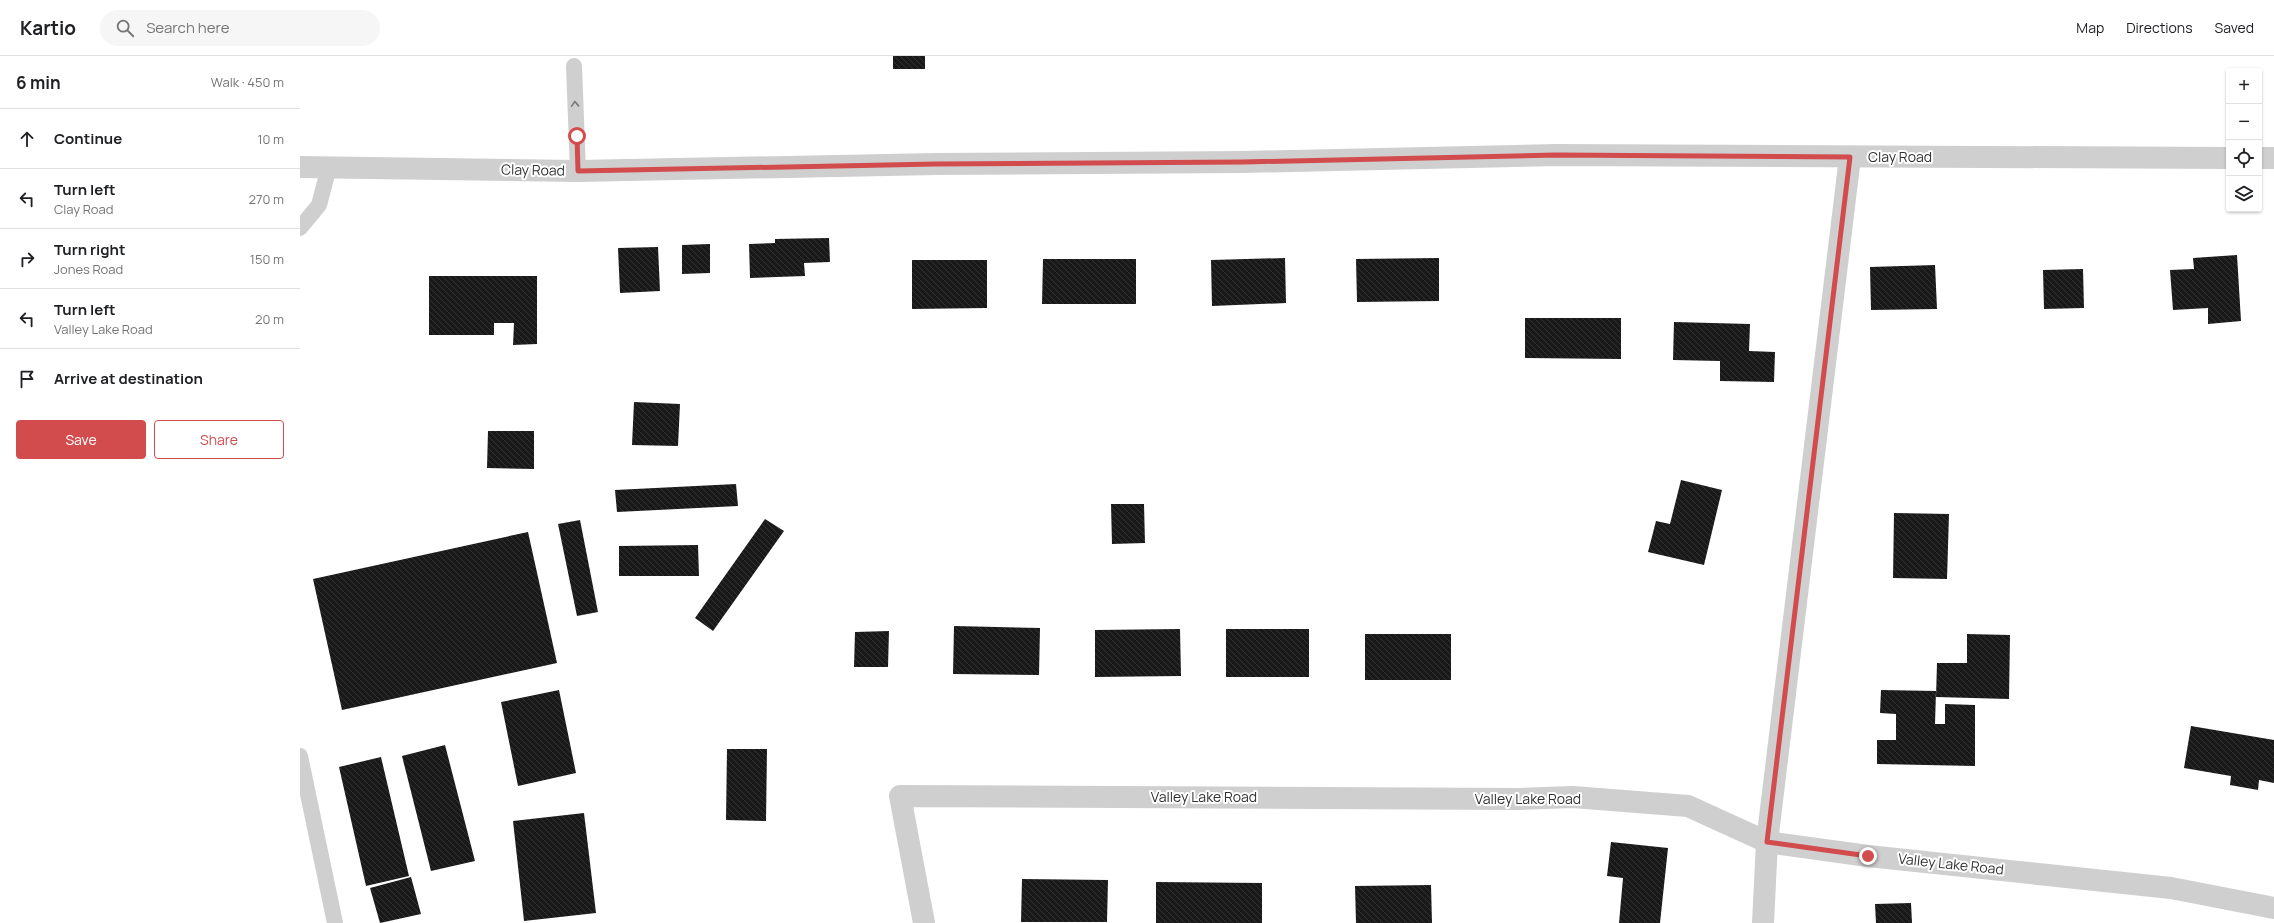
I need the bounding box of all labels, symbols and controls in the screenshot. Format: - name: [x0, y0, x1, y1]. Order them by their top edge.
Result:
- search box: [100, 10, 380, 46]
- text: Kartio: [20, 15, 76, 41]
- icon: search: [114, 17, 136, 39]
- text: Search here: [146, 17, 230, 38]
- text: Map: [2076, 18, 2104, 37]
- text: Directions: [2126, 18, 2193, 37]
- text: Saved: [2215, 18, 2254, 37]
- map controls: [2226, 68, 2262, 212]
- button: +: [2226, 68, 2262, 104]
- text: 6 min: [16, 71, 61, 94]
- text: Walk · 450 m: [211, 73, 284, 91]
- one-way arrow: [571, 101, 580, 107]
- button: −: [2226, 104, 2262, 140]
- route start: [568, 127, 586, 145]
- icon: ahead: [16, 128, 38, 150]
- text: Continue: [54, 128, 122, 149]
- text: 10 m: [257, 130, 284, 148]
- button: locate: [2226, 140, 2262, 176]
- street label: Clay Road: [1868, 147, 1932, 166]
- street label: Clay Road: [501, 159, 565, 180]
- button: layers: [2226, 176, 2262, 212]
- text: Turn left: [54, 179, 116, 200]
- icon: left: [16, 188, 38, 210]
- text: 270 m: [249, 190, 284, 208]
- text: Clay Road: [54, 200, 113, 218]
- text: Turn right: [54, 239, 125, 260]
- icon: right: [16, 248, 38, 270]
- text: 150 m: [250, 250, 284, 268]
- text: Jones Road: [54, 260, 123, 278]
- text: Turn left: [54, 299, 116, 320]
- icon: left: [16, 308, 38, 330]
- text: 20 m: [255, 310, 284, 328]
- text: Valley Lake Road: [54, 320, 153, 338]
- icon: arrive: [16, 368, 38, 390]
- text: Arrive at destination: [54, 368, 203, 389]
- button: Save: [16, 420, 146, 459]
- button: Share: [154, 420, 284, 459]
- street label: Valley Lake Road: [1151, 787, 1257, 806]
- street label: Valley Lake Road: [1475, 789, 1581, 808]
- route end: [1859, 847, 1877, 865]
- street label: Valley Lake Road: [1897, 849, 2005, 879]

